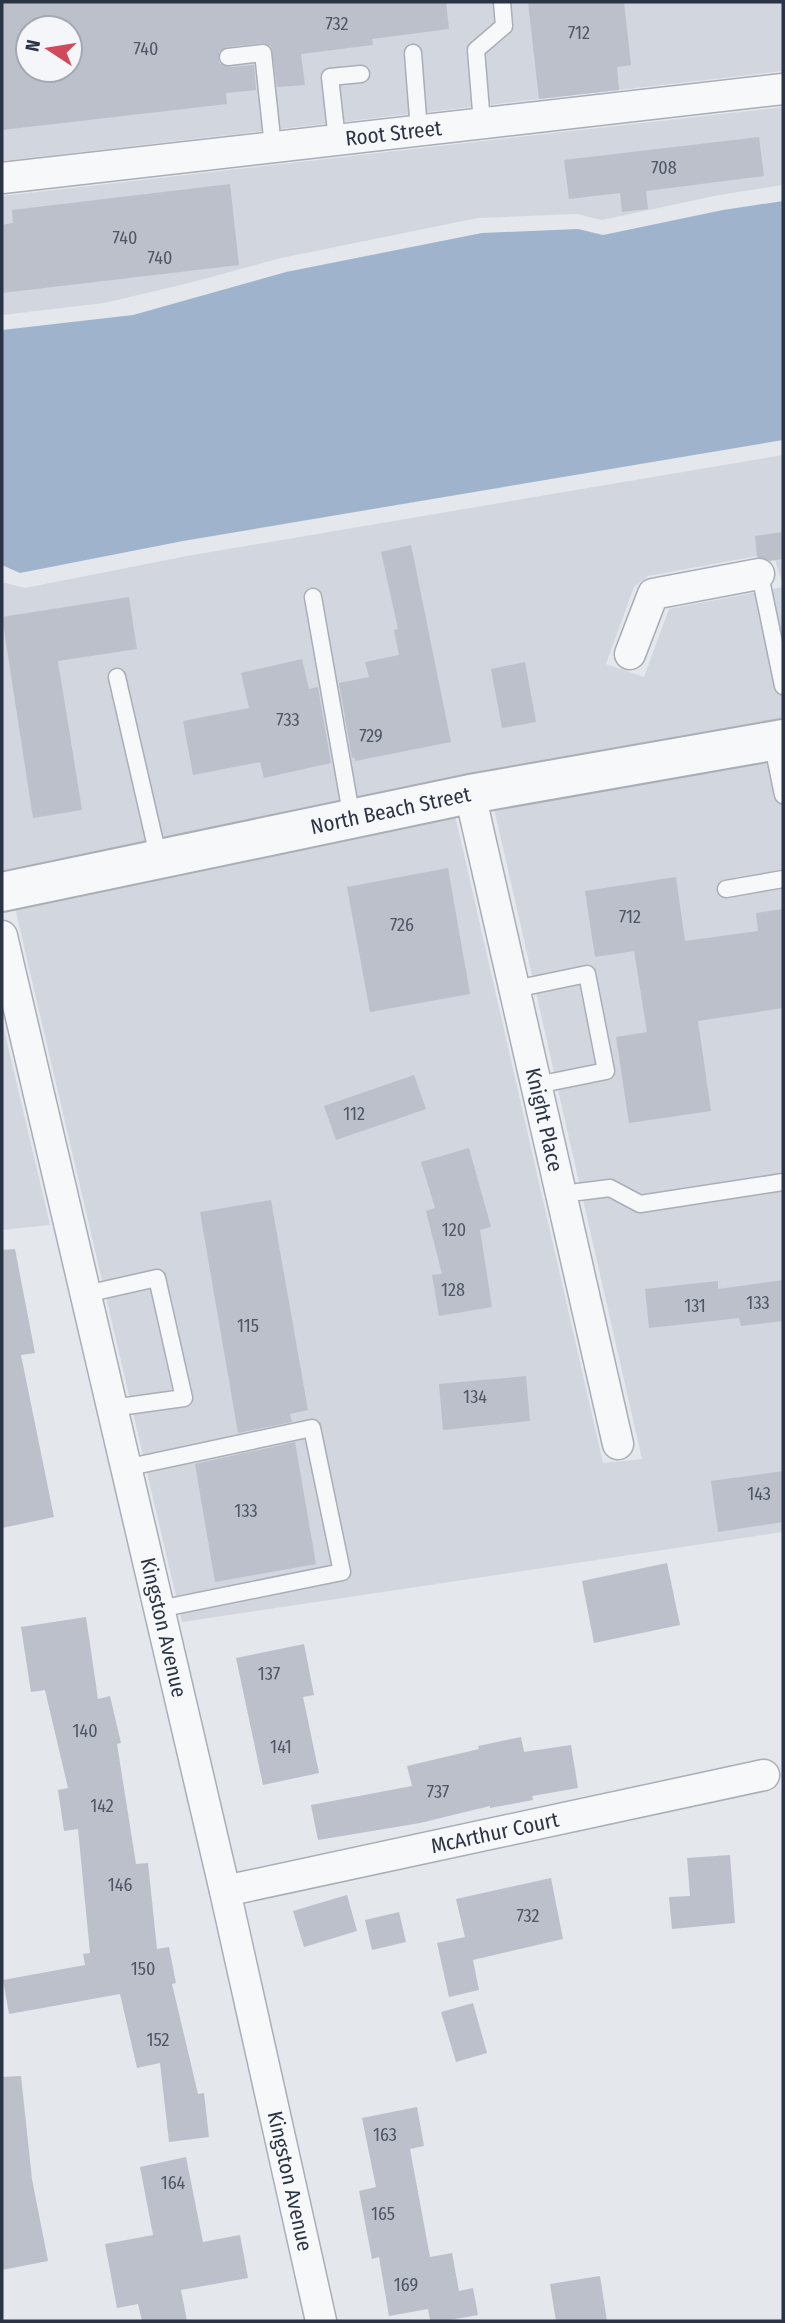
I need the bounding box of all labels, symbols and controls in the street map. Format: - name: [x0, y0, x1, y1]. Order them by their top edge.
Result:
- house number: 732: [325, 13, 349, 35]
- north arrow: [14, 14, 84, 84]
- house number: 712: [568, 22, 590, 44]
- text: N: [20, 38, 45, 54]
- house number: 740: [134, 38, 158, 60]
- street label: Root Street: [344, 115, 443, 152]
- house number: 708: [651, 157, 677, 179]
- house number: 740: [113, 227, 137, 249]
- house number: 740: [148, 247, 172, 269]
- house number: 733: [276, 709, 300, 731]
- house number: 729: [359, 725, 383, 747]
- street label: North Beach Street: [308, 781, 473, 840]
- house number: 712: [619, 906, 641, 928]
- house number: 726: [390, 914, 414, 936]
- street label: Knight Place: [520, 1065, 569, 1174]
- house number: 112: [343, 1103, 365, 1125]
- house number: 120: [442, 1219, 466, 1241]
- house number: 128: [441, 1279, 465, 1301]
- house number: 133: [746, 1292, 770, 1314]
- house number: 131: [684, 1295, 706, 1317]
- house number: 115: [237, 1315, 259, 1337]
- house number: 134: [463, 1386, 487, 1408]
- house number: 143: [747, 1483, 771, 1505]
- house number: 133: [234, 1500, 258, 1522]
- street label: Kingston Avenue: [135, 1555, 192, 1700]
- house number: 137: [258, 1663, 280, 1685]
- house number: 140: [72, 1720, 98, 1742]
- house number: 141: [270, 1736, 292, 1758]
- house number: 737: [427, 1781, 449, 1803]
- house number: 142: [90, 1795, 114, 1817]
- street label: McArthur Court: [429, 1807, 561, 1859]
- house number: 146: [108, 1874, 132, 1896]
- house number: 732: [516, 1905, 540, 1927]
- house number: 150: [131, 1958, 155, 1980]
- house number: 152: [146, 2029, 170, 2051]
- street label: Kingston Avenue: [262, 2109, 318, 2254]
- house number: 163: [373, 2124, 397, 2146]
- house number: 164: [161, 2172, 186, 2194]
- house number: 165: [371, 2203, 395, 2225]
- house number: 169: [394, 2274, 418, 2296]

